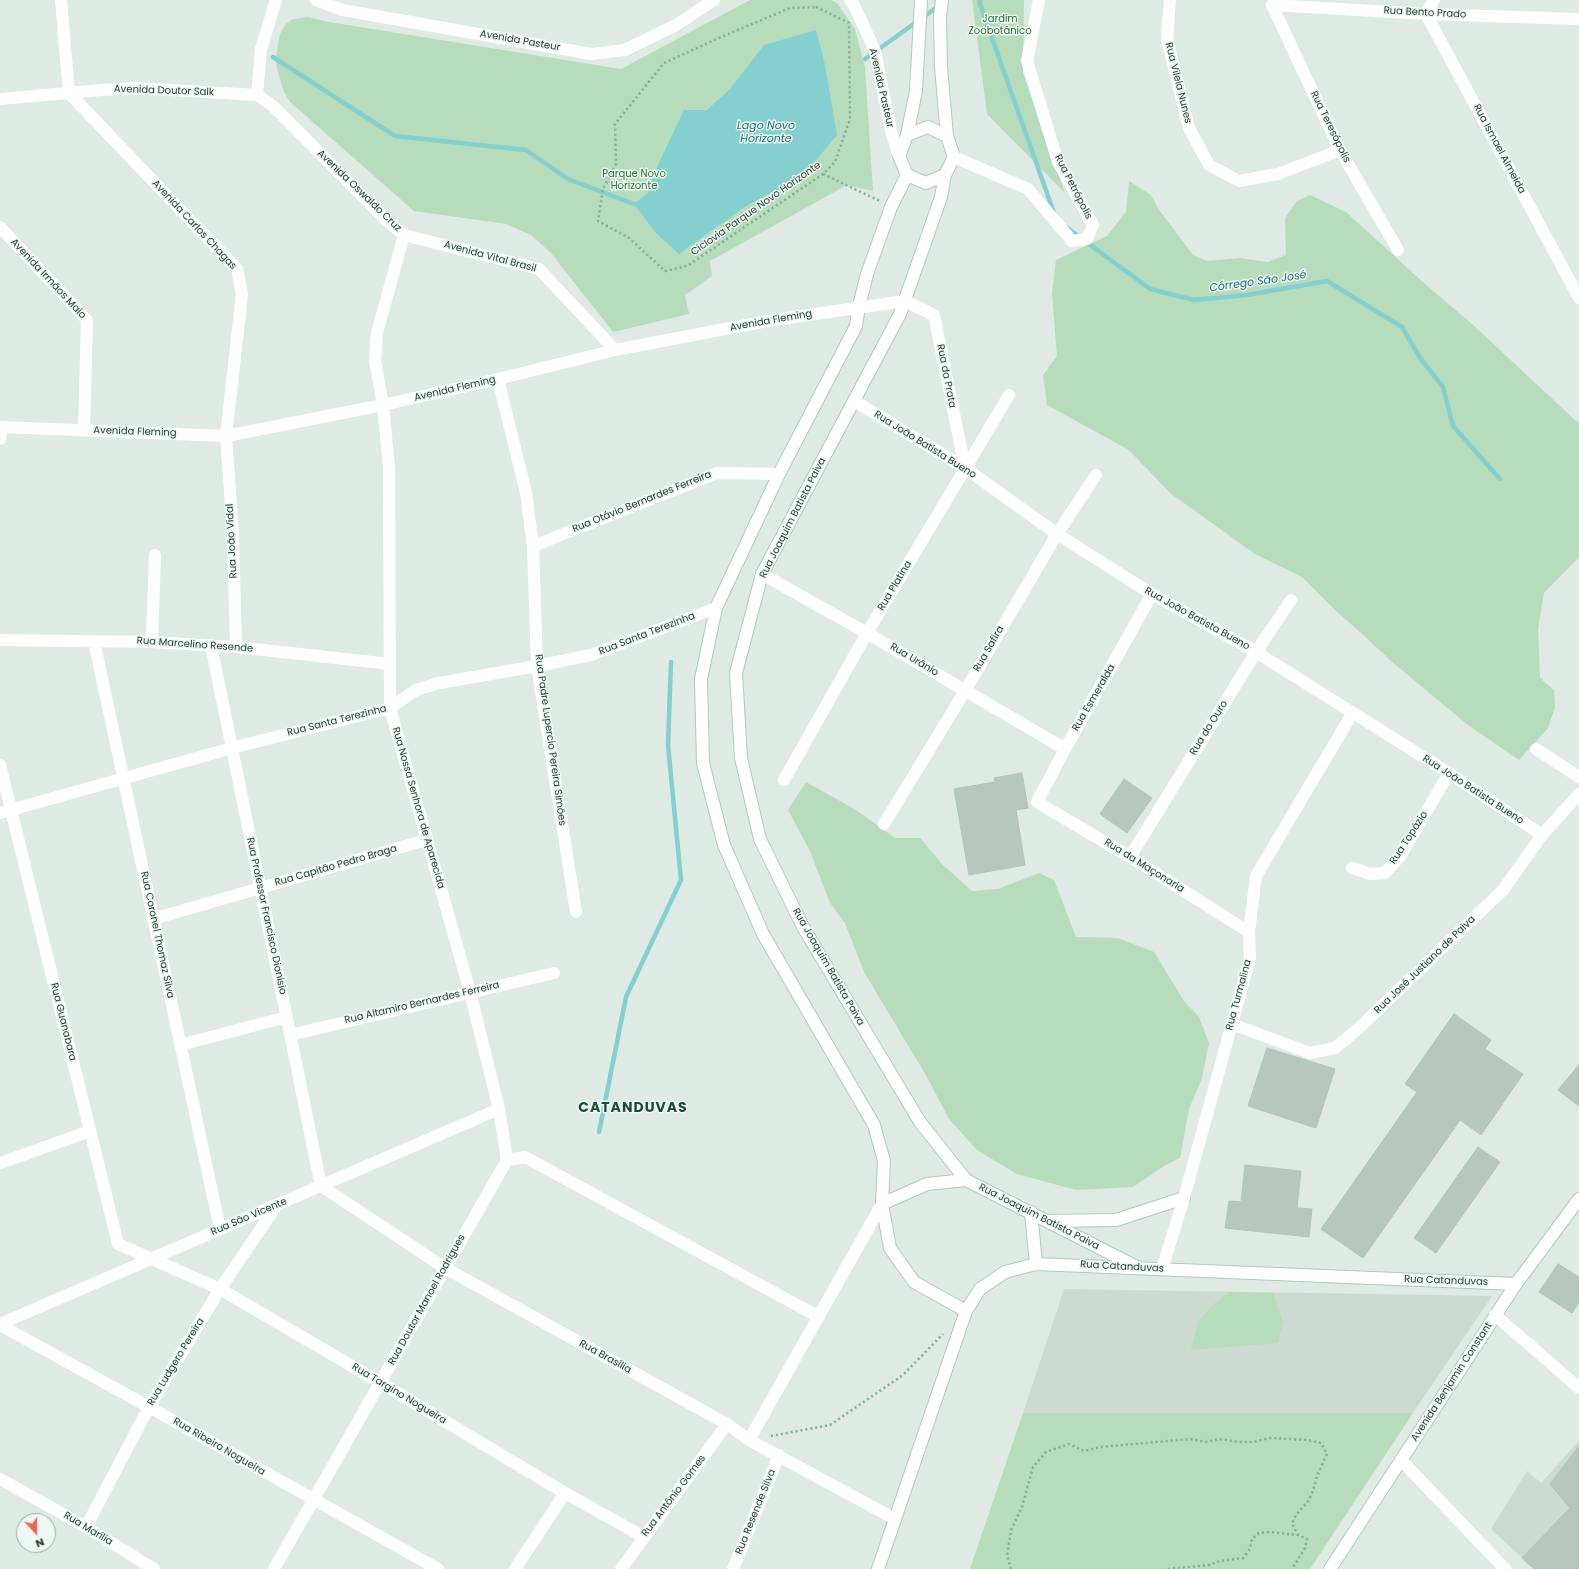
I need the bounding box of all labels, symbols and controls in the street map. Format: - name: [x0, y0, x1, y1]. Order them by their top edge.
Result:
- street label: Rua Bento Prado: [1383, 5, 1467, 21]
- park label: Jardim Zoobotânico: [968, 13, 1032, 36]
- street label: Avenida Pasteur: [479, 28, 561, 54]
- street label: Rua Vilela Nunes: [1162, 41, 1194, 125]
- street label: Avenida Pasteur: [866, 47, 896, 129]
- street label: Avenida Doutor Salk: [114, 83, 214, 99]
- street label: Rua Teresópolis: [1307, 89, 1353, 165]
- street label: Rua Ismael Almeida: [1470, 102, 1528, 196]
- water label: Lago Novo Horizonte: [737, 119, 795, 145]
- street label: Avenida Oswaldo Cruz: [314, 148, 404, 234]
- street label: Rua Petrópolis: [1052, 153, 1094, 221]
- street label: Ciclovia Parque Novo Horizonte: [689, 159, 823, 259]
- park label: Parque Novo Horizonte: [602, 168, 666, 192]
- street label: Avenida Carlos Chagas: [149, 178, 239, 272]
- street label: Avenida Irmãos Maio: [8, 236, 88, 322]
- street label: Avenida Vital Brasil: [443, 239, 537, 275]
- water label: Córrego São José: [1209, 269, 1307, 295]
- street label: Avenida Fleming: [729, 308, 813, 334]
- street label: Rua da Prata: [934, 343, 958, 409]
- street label: Avenida Fleming: [413, 374, 497, 404]
- street label: Rua João Batista Bueno: [872, 409, 978, 481]
- street label: Avenida Fleming: [93, 425, 177, 439]
- street label: Rua Joaquim Batista Paiva: [757, 456, 829, 580]
- street label: Rua Otávio Bernardes Ferreira: [571, 469, 713, 535]
- street label: Rua João Vidal: [224, 503, 240, 579]
- street label: Rua Platina: [875, 559, 915, 613]
- street label: Rua João Batista Bueno: [1142, 585, 1252, 653]
- street label: Rua Santa Terezinha: [597, 610, 697, 658]
- street label: Rua Safira: [971, 624, 1007, 674]
- street label: Rua Marcelino Resende: [136, 635, 254, 655]
- street label: Rua Urânio: [888, 641, 940, 679]
- street label: Rua Padre Lupercio Pereira Simões: [532, 654, 568, 826]
- street label: Rua Esmeralda: [1070, 662, 1118, 734]
- street label: Rua do Ouro: [1187, 698, 1231, 758]
- street label: Rua Santa Terezinha: [286, 703, 388, 739]
- street label: Rua Nossa Senhora de Aparecida: [389, 726, 447, 890]
- street label: Rua João Batista Bueno: [1420, 753, 1526, 827]
- street label: Rua Topázio: [1387, 809, 1431, 867]
- street label: Rua Professor Francisco Dionisio: [243, 836, 289, 996]
- street label: Rua da Maçonaria: [1102, 837, 1186, 895]
- street label: Rua Capitão Pedro Braga: [273, 843, 399, 889]
- street label: Rua Coronel Thomaz Silva: [138, 870, 176, 1000]
- street label: Rua Joaquim Batista Paiva: [789, 906, 867, 1028]
- street label: Rua José Justiano de Paiva: [1372, 913, 1478, 1017]
- street label: Rua Turmalina: [1224, 958, 1254, 1032]
- street label: Rua Altamiro Bernardes Ferreira: [343, 979, 501, 1027]
- street label: Rua Guanabara: [47, 982, 79, 1062]
- district label: CATANDUVAS: [578, 1100, 688, 1116]
- street label: Rua Joaquim Batista Paiva: [977, 1181, 1101, 1253]
- street label: Rua São Vicente: [209, 1196, 289, 1238]
- street label: Rua Doutor Manoel Rodrigues: [386, 1232, 468, 1368]
- street label: Rua Catanduvas: [1080, 1259, 1164, 1275]
- street label: Rua Catanduvas: [1404, 1274, 1488, 1288]
- street label: Rua Ludgero Pereira: [145, 1316, 207, 1408]
- street label: Avenida Benjamin Constant: [1409, 1320, 1495, 1444]
- street label: Rua Brasília: [577, 1338, 633, 1376]
- street label: Rua Targino Nogueira: [350, 1361, 448, 1427]
- street label: Rua Ribeiro Nogueira: [171, 1416, 267, 1478]
- street label: Rua Antônio Gomes: [639, 1453, 709, 1539]
- street label: Rua Resende Silva: [733, 1468, 779, 1556]
- street label: Rua Marília: [61, 1510, 115, 1548]
- north arrow: [16, 1513, 56, 1553]
- text: N: [33, 1534, 47, 1552]

